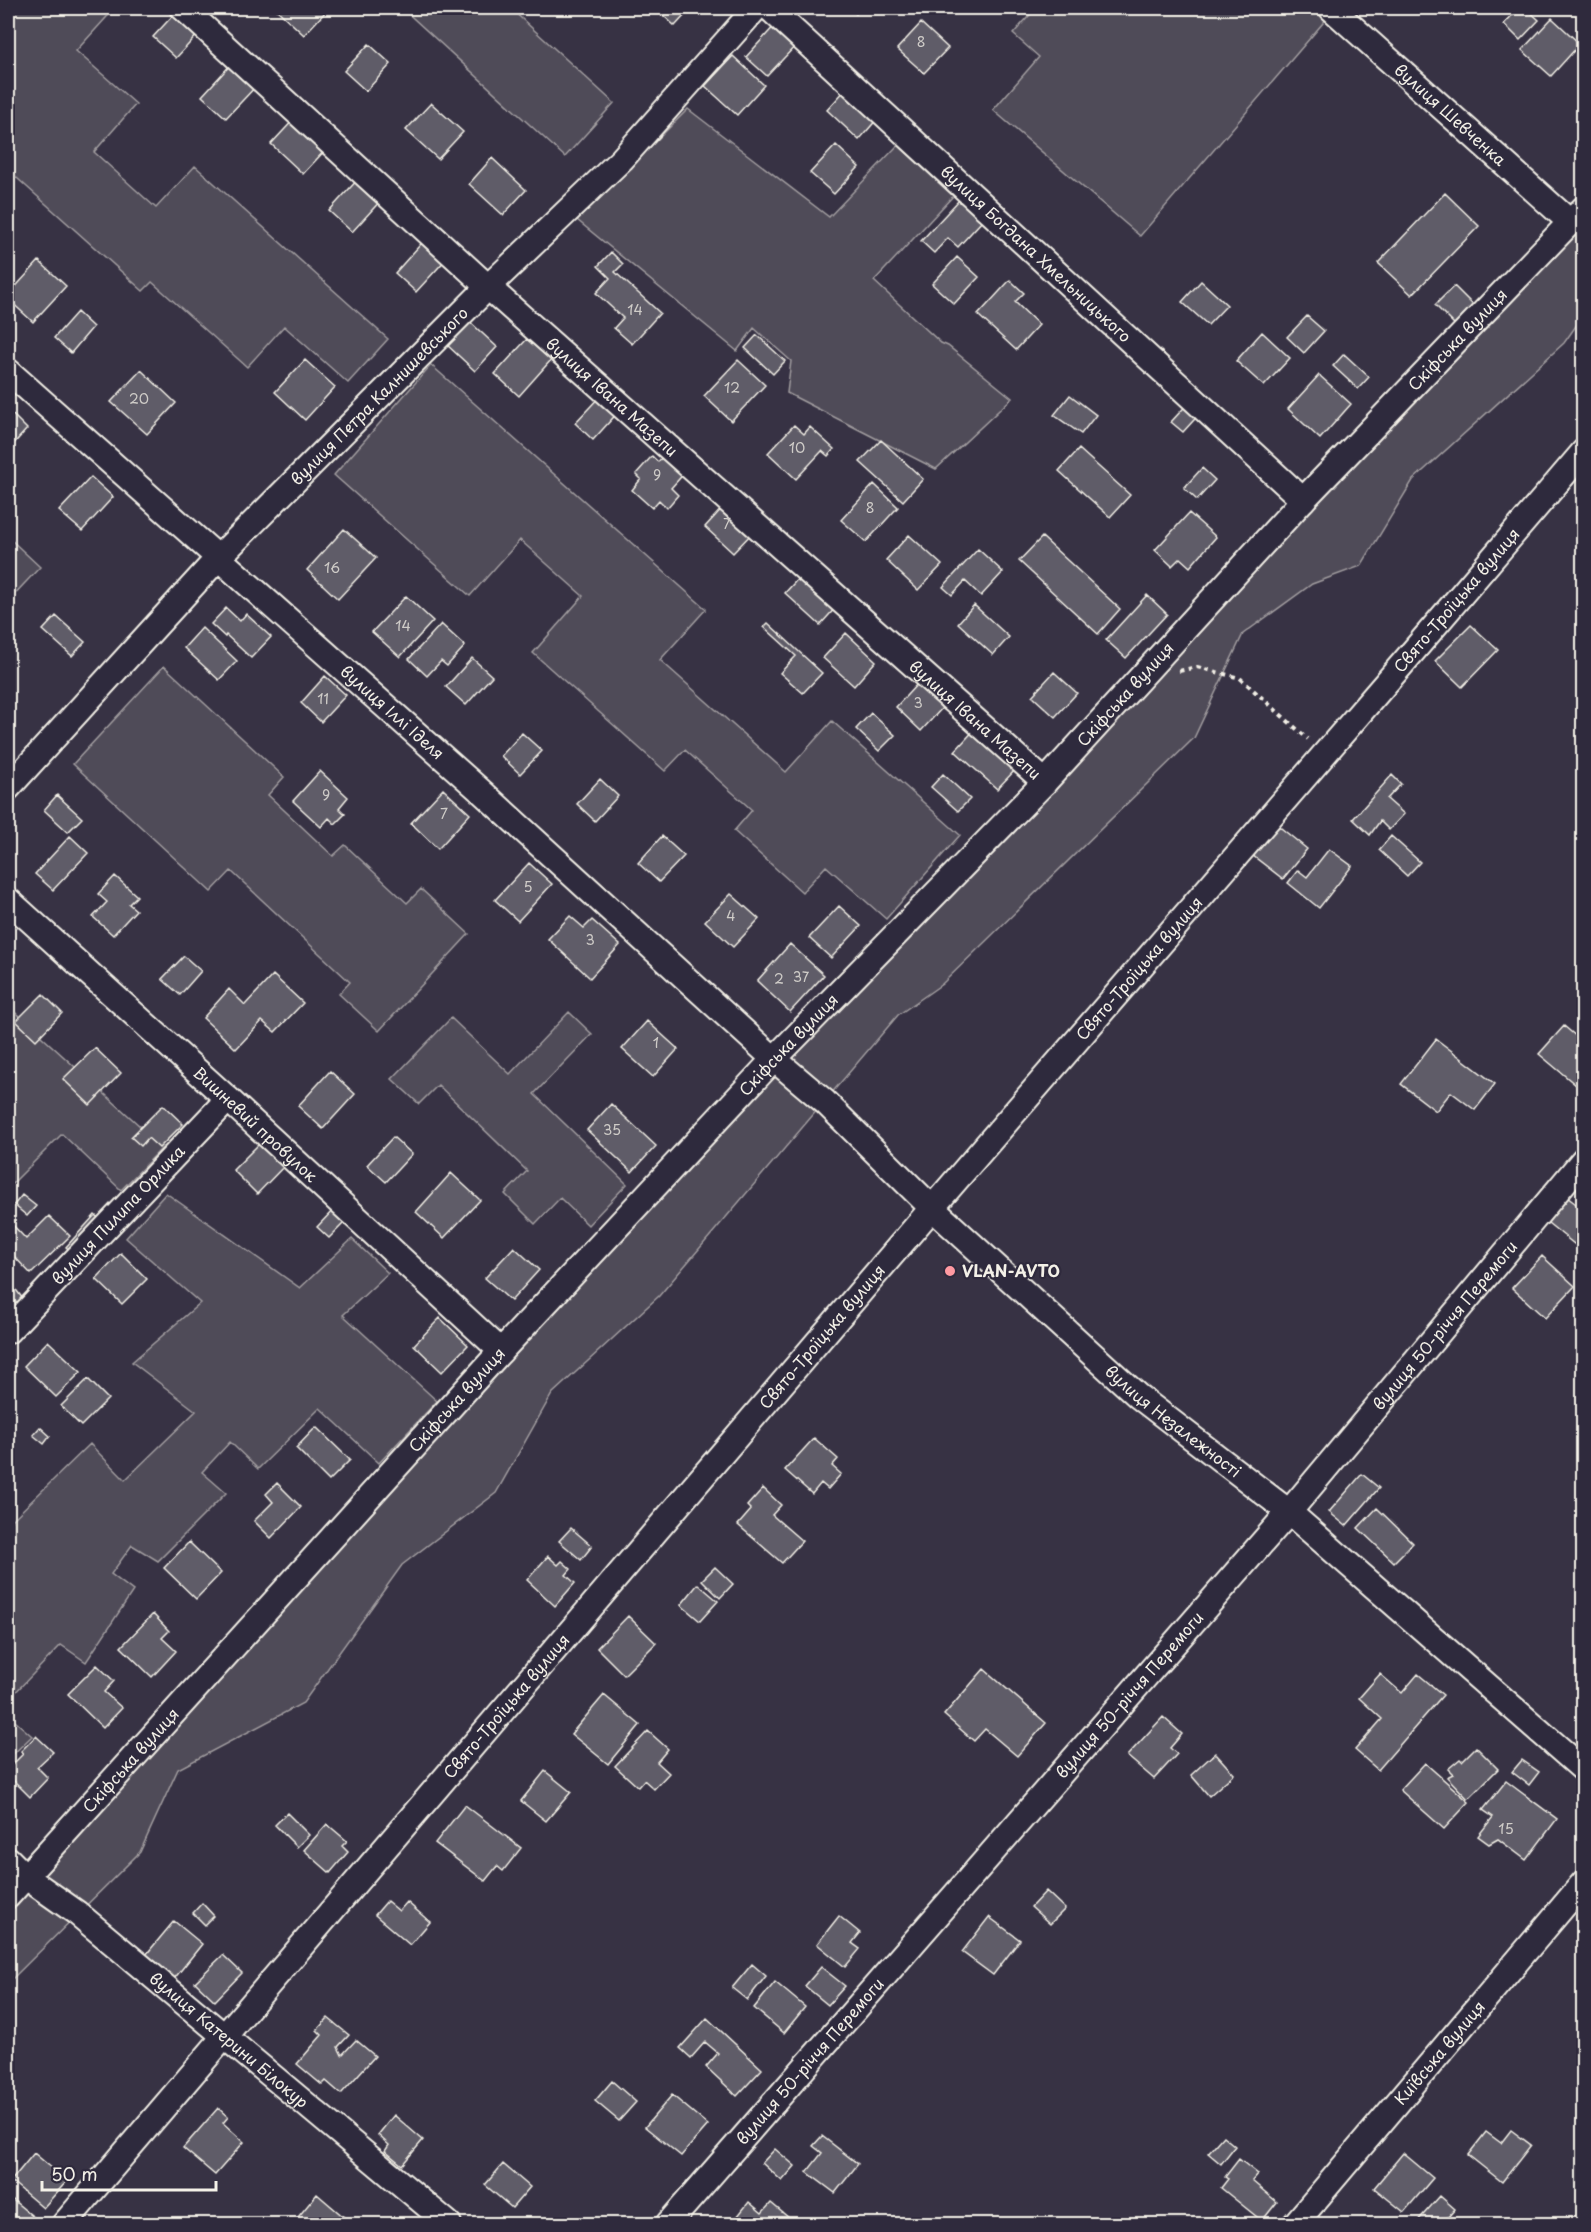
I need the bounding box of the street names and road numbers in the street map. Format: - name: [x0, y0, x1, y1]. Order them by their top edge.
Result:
- street label: вулиця Шевченка: [1390, 57, 1512, 171]
- street label: вулиця Богдана Хмельницького: [936, 159, 1137, 347]
- street label: Скіфська вулиця: [1402, 282, 1512, 396]
- street label: вулиця Петра Калнишевського: [284, 301, 473, 490]
- street label: вулиця Івана Мазепи: [541, 331, 684, 461]
- street label: Свято-Троїцька вулиця: [1387, 522, 1524, 677]
- street label: Скіфська вулиця: [1070, 636, 1179, 751]
- street label: вулиця Івана Мазепи: [905, 654, 1047, 784]
- street label: вулиця Іллі Іделя: [336, 659, 450, 764]
- street label: Свято-Троїцька вулиця: [1069, 890, 1207, 1045]
- street label: Скіфська вулиця: [733, 987, 843, 1101]
- street label: Вишневий провулок: [189, 1061, 324, 1187]
- street label: вулиця Пилипа Орлика: [45, 1139, 190, 1289]
- street label: вулиця 50-річчя Перемоги: [1366, 1235, 1522, 1415]
- street label: Свято-Троїцька вулиця: [753, 1259, 890, 1414]
- street label: Скіфська вулиця: [402, 1341, 510, 1457]
- street label: вулиця Незалежності: [1100, 1359, 1247, 1482]
- street label: вулиця 50-річчя Перемоги: [1049, 1606, 1208, 1783]
- street label: Свято-Троїцька вулиця: [437, 1628, 574, 1783]
- street label: Скіфська вулиця: [76, 1702, 184, 1817]
- street label: вулиця Катерини Білокур: [145, 1966, 314, 2113]
- street label: вулиця 50-річчя Перемоги: [730, 1972, 889, 2149]
- street label: Київська вулиця: [1388, 1995, 1490, 2110]

